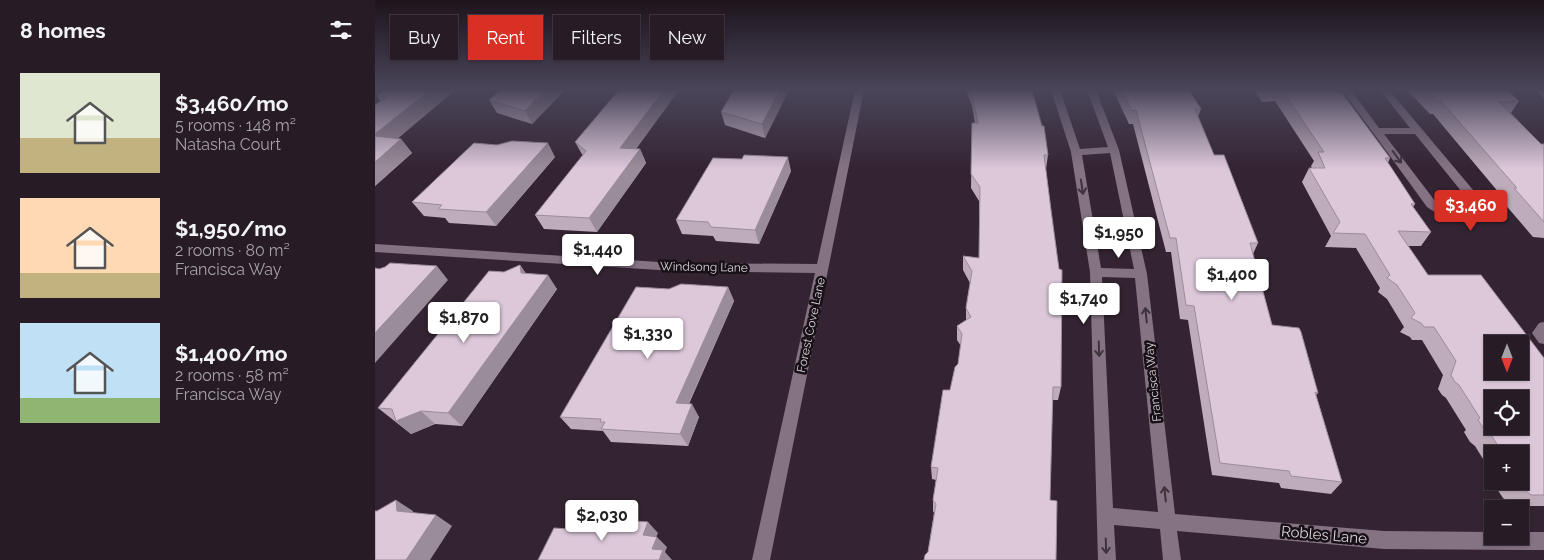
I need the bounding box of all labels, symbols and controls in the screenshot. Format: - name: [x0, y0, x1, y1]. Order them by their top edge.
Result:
- chip: Buy: [390, 15, 458, 60]
- chip: Rent: [468, 15, 543, 60]
- chip: Filters: [553, 15, 640, 60]
- chip: New: [650, 15, 724, 60]
- icon: filters: [327, 16, 355, 44]
- text: 8 homes: [20, 18, 106, 43]
- text: $3,460/mo: [175, 91, 288, 116]
- icon: home: [60, 93, 120, 153]
- text: 5 rooms · 148 m²: [175, 116, 296, 135]
- text: Natasha Court: [175, 135, 281, 154]
- one-way arrow: [1392, 150, 1402, 164]
- one-way arrow: [1078, 179, 1088, 195]
- pin: $3,460: [1430, 190, 1512, 232]
- text: $3,460: [1445, 196, 1497, 215]
- text: $1,950/mo: [175, 216, 287, 241]
- pin: $1,950: [1078, 216, 1160, 259]
- icon: home: [60, 218, 120, 278]
- text: $1,950: [1094, 223, 1144, 242]
- pin: $1,440: [557, 234, 639, 276]
- text: $1,440: [573, 240, 623, 259]
- text: 2 rooms · 80 m²: [175, 241, 290, 260]
- pin: $1,400: [1191, 258, 1273, 301]
- street label: Windsong Lane: [660, 259, 748, 275]
- text: Francisca Way: [175, 260, 282, 279]
- text: $1,400: [1207, 265, 1257, 284]
- street label: Forest Cove Lane: [794, 276, 828, 374]
- pin: $1,740: [1043, 282, 1125, 325]
- text: $1,740: [1060, 289, 1108, 308]
- pin: $1,870: [423, 302, 505, 344]
- one-way arrow: [1141, 307, 1151, 323]
- text: $1,870: [439, 308, 489, 327]
- pin: $1,330: [607, 318, 689, 360]
- text: $1,330: [623, 324, 673, 343]
- north arrow: [1484, 335, 1529, 380]
- map controls: [1484, 335, 1529, 545]
- one-way arrow: [1094, 340, 1104, 356]
- text: $1,400/mo: [175, 341, 287, 366]
- street label: Francisca Way: [1142, 341, 1164, 422]
- icon: home: [60, 343, 120, 403]
- text: 2 rooms · 58 m²: [175, 366, 289, 385]
- text: Francisca Way: [175, 385, 282, 404]
- button: locate: [1484, 390, 1529, 435]
- button: +: [1484, 445, 1529, 490]
- one-way arrow: [1160, 486, 1170, 502]
- pin: $2,030: [561, 500, 643, 542]
- button: −: [1484, 500, 1529, 545]
- text: $2,030: [576, 506, 628, 525]
- street label: Robles Lane: [1280, 522, 1368, 548]
- one-way arrow: [1102, 538, 1111, 554]

